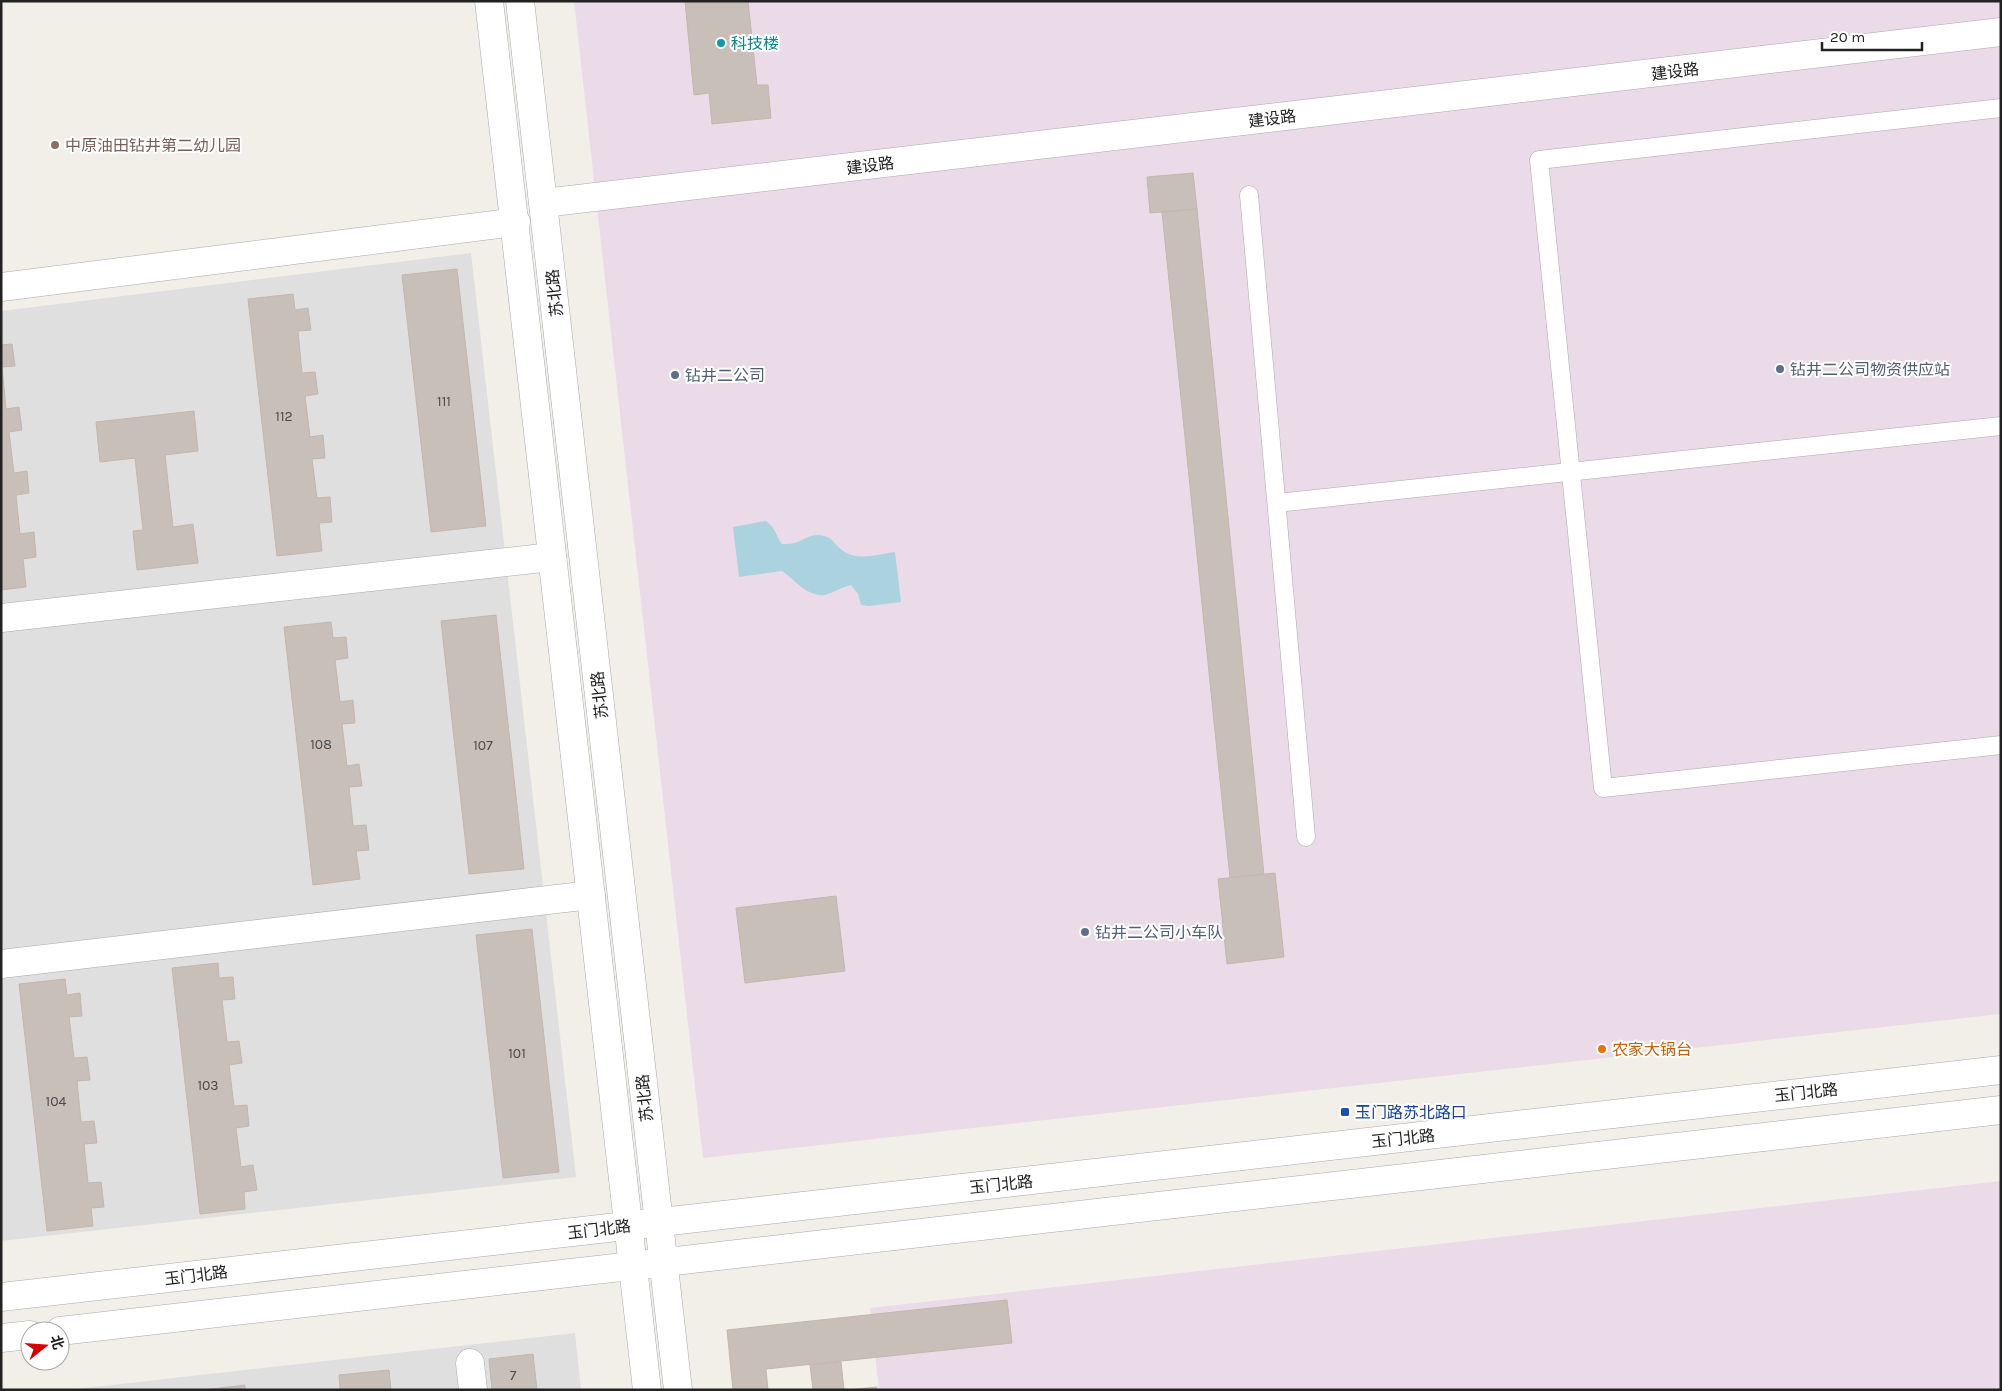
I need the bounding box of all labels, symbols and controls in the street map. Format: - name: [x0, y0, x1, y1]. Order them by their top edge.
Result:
- scale bar: [1822, 20, 1922, 52]
- text: 20 m: [1830, 28, 1865, 46]
- place label: 科技楼: [731, 34, 779, 53]
- marker: 科技楼: [715, 37, 727, 49]
- street label: 建设路: [1650, 59, 1700, 84]
- street label: 建设路: [1247, 106, 1297, 131]
- place label: 中原油田钻井第二幼儿园: [65, 136, 241, 155]
- marker: 中原油田钻井第二幼儿园: [49, 139, 61, 151]
- street label: 建设路: [845, 153, 895, 178]
- street label: 苏北路: [543, 268, 566, 318]
- place label: 钻井二公司物资供应站: [1790, 360, 1950, 379]
- marker: 钻井二公司物资供应站: [1774, 363, 1786, 375]
- place label: 钻井二公司: [685, 366, 765, 385]
- marker: 钻井二公司: [669, 369, 681, 381]
- house number: 111: [437, 393, 451, 410]
- house number: 112: [275, 408, 293, 425]
- street label: 苏北路: [588, 670, 611, 720]
- house number: 108: [310, 736, 332, 753]
- house number: 107: [473, 737, 493, 754]
- place label: 钻井二公司小车队: [1095, 923, 1223, 942]
- marker: 钻井二公司小车队: [1079, 926, 1091, 938]
- place label: 农家大锅台: [1612, 1040, 1692, 1059]
- marker: 农家大锅台: [1596, 1043, 1608, 1055]
- house number: 101: [508, 1045, 526, 1062]
- street label: 苏北路: [633, 1073, 656, 1123]
- house number: 103: [197, 1077, 219, 1094]
- street label: 玉门北路: [1773, 1080, 1839, 1105]
- house number: 104: [46, 1093, 67, 1110]
- place label: 玉门路苏北路口: [1355, 1103, 1467, 1122]
- marker: 玉门路苏北路口: [1339, 1106, 1351, 1118]
- street label: 玉门北路: [1370, 1126, 1436, 1151]
- street label: 玉门北路: [968, 1172, 1034, 1197]
- street label: 玉门北路: [566, 1216, 632, 1243]
- street label: 玉门北路: [163, 1262, 229, 1289]
- north arrow: [20, 1321, 70, 1371]
- text: 北: [47, 1333, 67, 1352]
- house number: 7: [510, 1367, 517, 1384]

